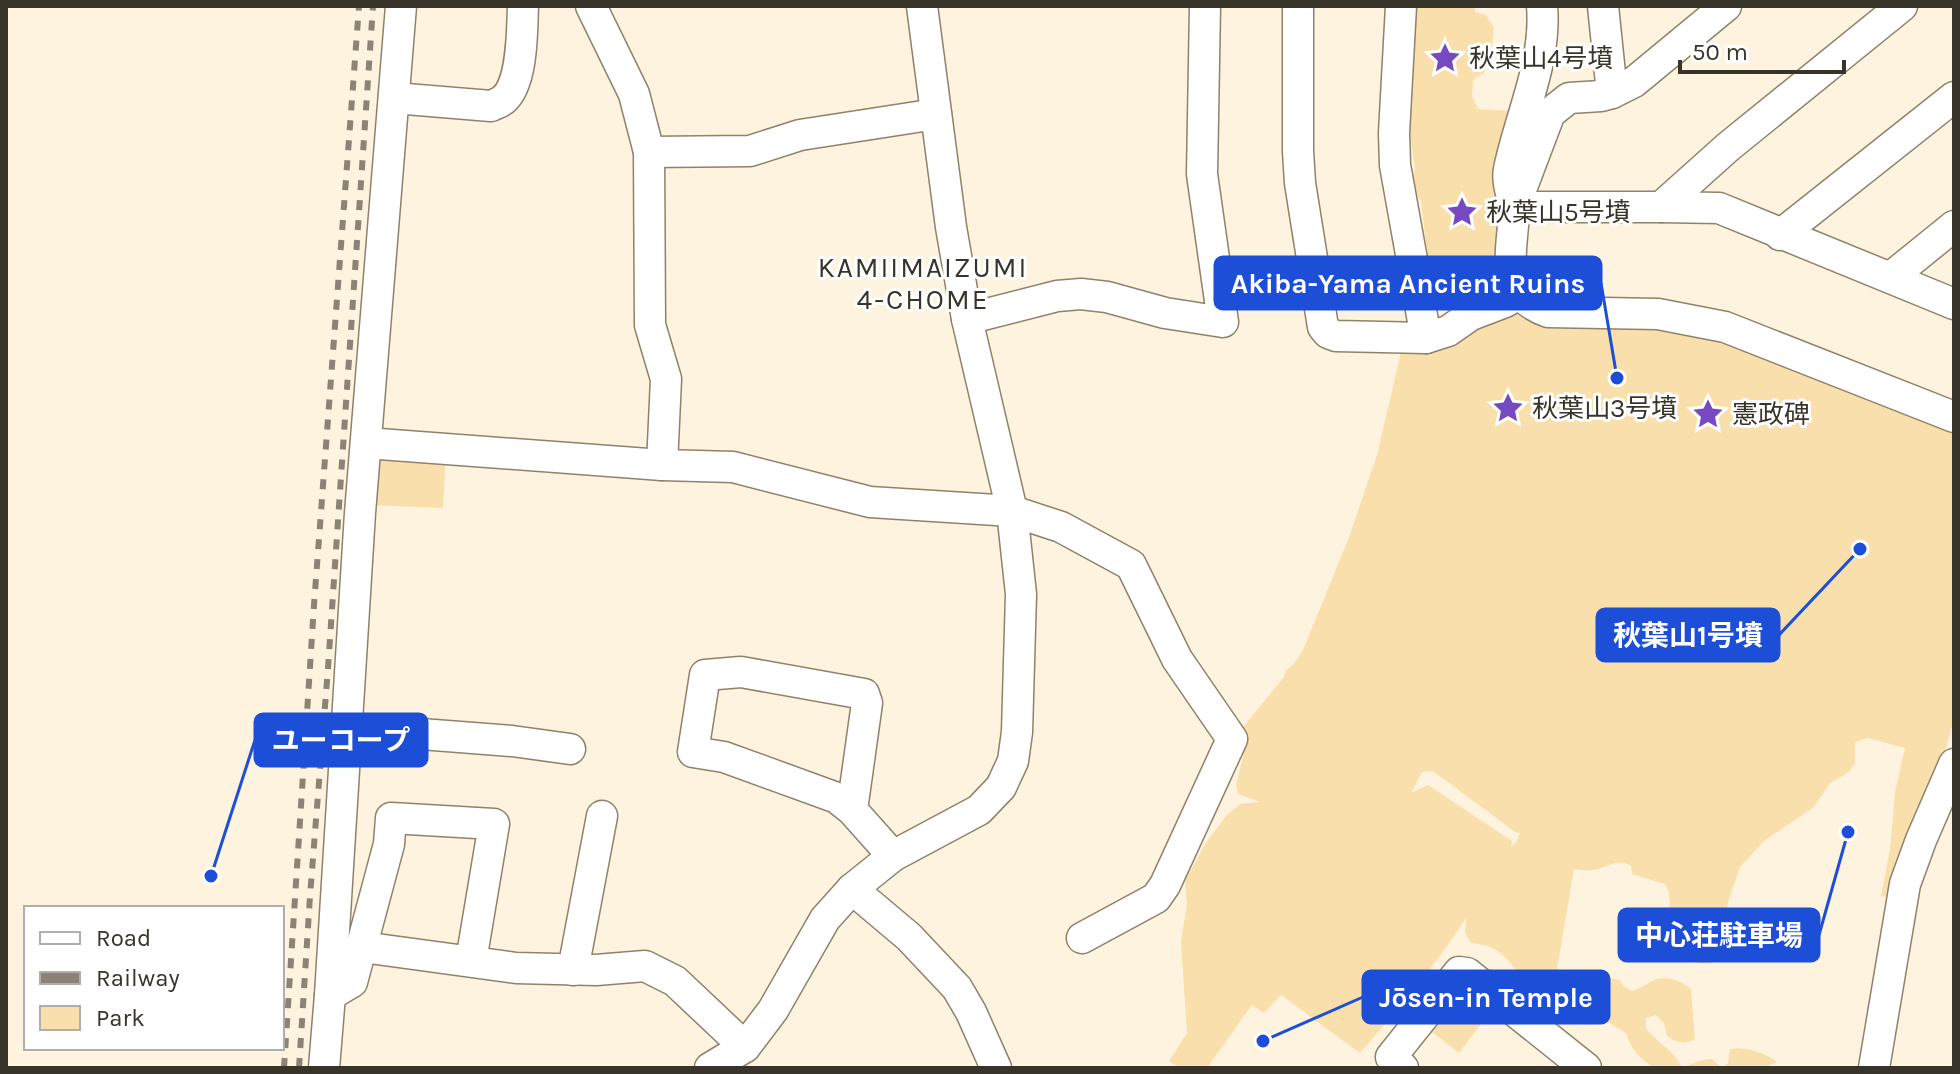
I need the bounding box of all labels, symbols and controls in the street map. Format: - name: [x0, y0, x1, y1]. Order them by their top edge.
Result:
- scale bar: [1680, 24, 1844, 74]
- text: 50 m: [1692, 38, 1748, 66]
- place icon: 秋葉山4号墳: [1428, 41, 1462, 75]
- place label: 秋葉山4号墳: [1469, 43, 1614, 74]
- place icon: 秋葉山5号墳: [1445, 195, 1479, 229]
- place label: 秋葉山5号墳: [1486, 197, 1631, 228]
- district label: KAMIIMAIZUMI 4-CHOME: [818, 251, 1028, 316]
- callout: Akiba-Yama Ancient Ruins: [1215, 257, 1601, 309]
- text: Akiba-Yama Ancient Ruins: [1231, 267, 1585, 300]
- place icon: 秋葉山3号墳: [1491, 391, 1525, 425]
- place label: 秋葉山3号墳: [1532, 393, 1677, 424]
- place icon: 憲政碑: [1691, 397, 1725, 431]
- place label: 憲政碑: [1732, 399, 1810, 430]
- callout: 秋葉山1号墳: [1597, 609, 1779, 661]
- text: 秋葉山1号墳: [1613, 619, 1763, 652]
- callout: ユーコープ: [255, 714, 427, 766]
- text: ユーコープ: [272, 724, 410, 757]
- legend: [24, 906, 284, 1050]
- callout: 中心荘駐車場: [1619, 909, 1819, 961]
- text: 中心荘駐車場: [1635, 919, 1803, 952]
- text: Road: [96, 924, 151, 952]
- text: Railway: [96, 964, 180, 992]
- callout: Jōsen-in Temple: [1363, 971, 1609, 1023]
- text: Jōsen-in Temple: [1379, 981, 1593, 1014]
- text: Park: [96, 1004, 145, 1032]

